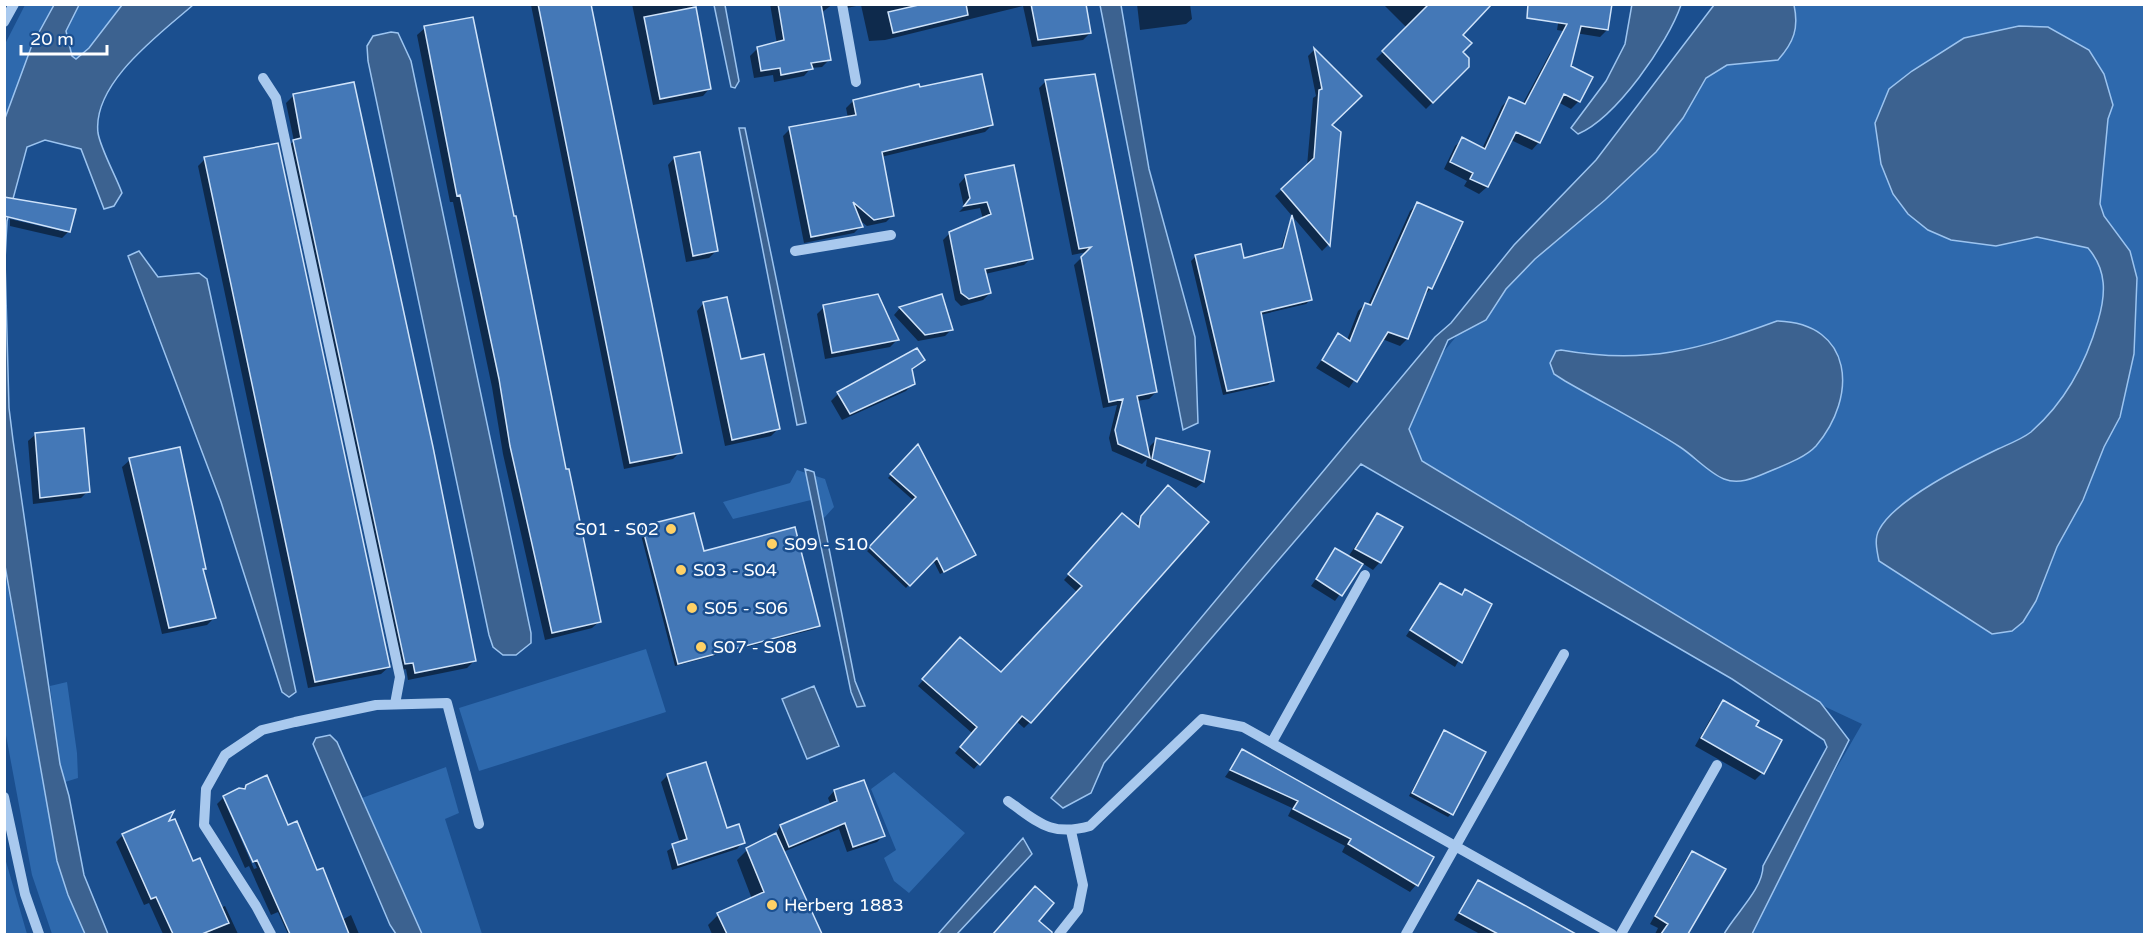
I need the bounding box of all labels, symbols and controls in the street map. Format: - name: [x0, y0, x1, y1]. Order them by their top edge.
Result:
- scale bar: [21, 18, 106, 56]
- text: 20 m: [30, 28, 74, 50]
- place label: S01 - S02: [575, 518, 659, 540]
- marker: S01 - S02: [664, 522, 678, 536]
- place label: S09 - S10: [784, 533, 868, 555]
- marker: S09 - S10: [765, 537, 779, 551]
- place label: S03 - S04: [693, 559, 777, 581]
- marker: S03 - S04: [674, 563, 688, 577]
- place label: S05 - S06: [704, 597, 788, 619]
- marker: S05 - S06: [685, 601, 699, 615]
- place label: S07 - S08: [713, 636, 797, 658]
- marker: S07 - S08: [694, 640, 708, 654]
- place label: Herberg 1883: [784, 894, 904, 916]
- marker: Herberg 1883: [765, 898, 779, 912]

